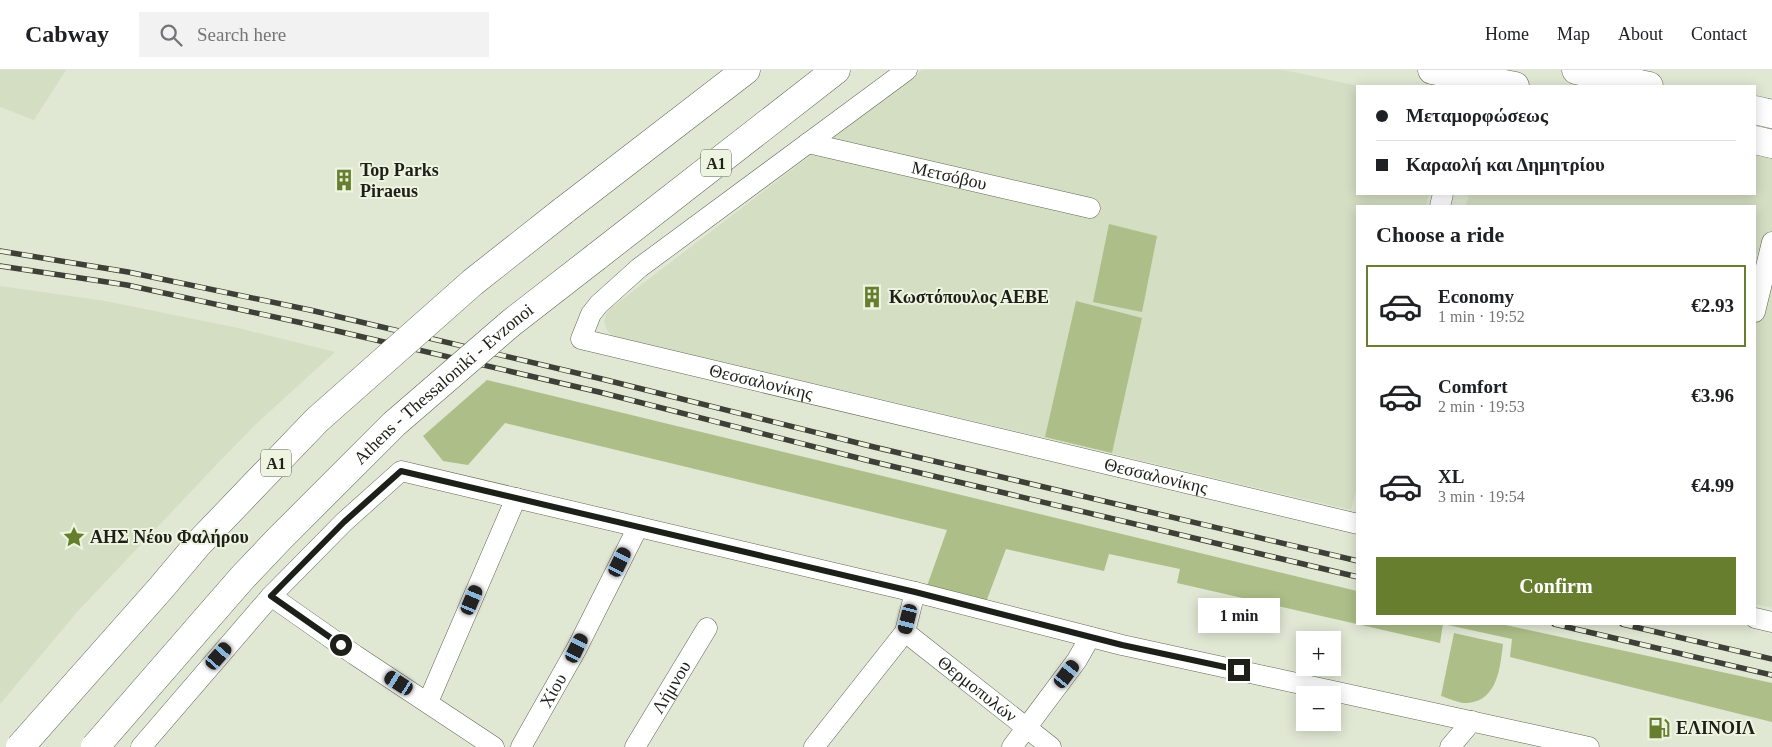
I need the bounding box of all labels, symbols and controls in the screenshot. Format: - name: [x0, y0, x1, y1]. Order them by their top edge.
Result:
- search box: [139, 12, 489, 57]
- text: Cabway: [25, 21, 109, 47]
- icon: search: [157, 21, 185, 49]
- text: Search here: [197, 24, 286, 45]
- text: Home: [1485, 24, 1529, 44]
- text: Map: [1557, 24, 1590, 44]
- text: About: [1618, 24, 1663, 44]
- text: Contact: [1691, 24, 1747, 44]
- text: Μεταμορφώσεως: [1406, 105, 1548, 126]
- road number: Α1: [701, 150, 731, 176]
- text: Καραολή και Δημητρίου: [1406, 154, 1605, 175]
- street label: Μετσόβου: [910, 157, 989, 194]
- place label: Top Parks Piraeus: [360, 160, 439, 201]
- building icon: Top Parks Piraeus: [331, 167, 357, 193]
- text: Choose a ride: [1376, 222, 1504, 247]
- building icon: Κωστόπουλος ΑΕΒΕ: [859, 284, 885, 310]
- icon: car: [1378, 284, 1423, 329]
- text: Economy: [1438, 286, 1514, 307]
- place label: Κωστόπουλος ΑΕΒΕ: [889, 287, 1049, 307]
- text: €2.93: [1691, 295, 1734, 316]
- street label: Athens - Thessaloniki - Evzonoi: [350, 299, 537, 468]
- text: 1 min · 19:52: [1438, 308, 1525, 325]
- street label: Θεσσαλονίκης: [707, 360, 815, 404]
- icon: car: [1378, 374, 1423, 419]
- text: Comfort: [1438, 376, 1508, 397]
- text: €3.96: [1691, 385, 1734, 406]
- text: 2 min · 19:53: [1438, 398, 1525, 415]
- road number: Α1: [261, 449, 291, 476]
- street label: Θεσσαλονίκης: [1102, 454, 1210, 498]
- icon: car: [1378, 464, 1423, 509]
- text: XL: [1438, 466, 1464, 487]
- text: €4.99: [1691, 475, 1734, 496]
- text: 3 min · 19:54: [1438, 488, 1525, 505]
- place icon: ΑΗΣ Νέου Φαλήρου: [61, 524, 87, 550]
- place label: ΑΗΣ Νέου Φαλήρου: [90, 527, 249, 547]
- car: [606, 545, 633, 579]
- button: Confirm: [1376, 557, 1736, 615]
- car: [459, 583, 484, 617]
- callout: 1 min: [1198, 598, 1280, 632]
- car: [897, 603, 918, 635]
- text: 1 min: [1220, 607, 1258, 624]
- car: [563, 631, 590, 665]
- map controls: [1296, 631, 1341, 731]
- button: +: [1296, 631, 1341, 676]
- route start: [330, 634, 352, 656]
- car: [203, 640, 234, 672]
- street label: Θερμοπυλών: [934, 652, 1021, 726]
- street label: Λήμνου: [648, 657, 695, 717]
- car: [1051, 658, 1082, 690]
- route end: [1228, 659, 1250, 681]
- car: [382, 669, 415, 697]
- street label: Χίου: [535, 670, 571, 711]
- button: −: [1296, 686, 1341, 731]
- fuel station icon: ΕΛΙΝΟΙΛ: [1646, 715, 1672, 741]
- place label: ΕΛΙΝΟΙΛ: [1676, 718, 1755, 738]

